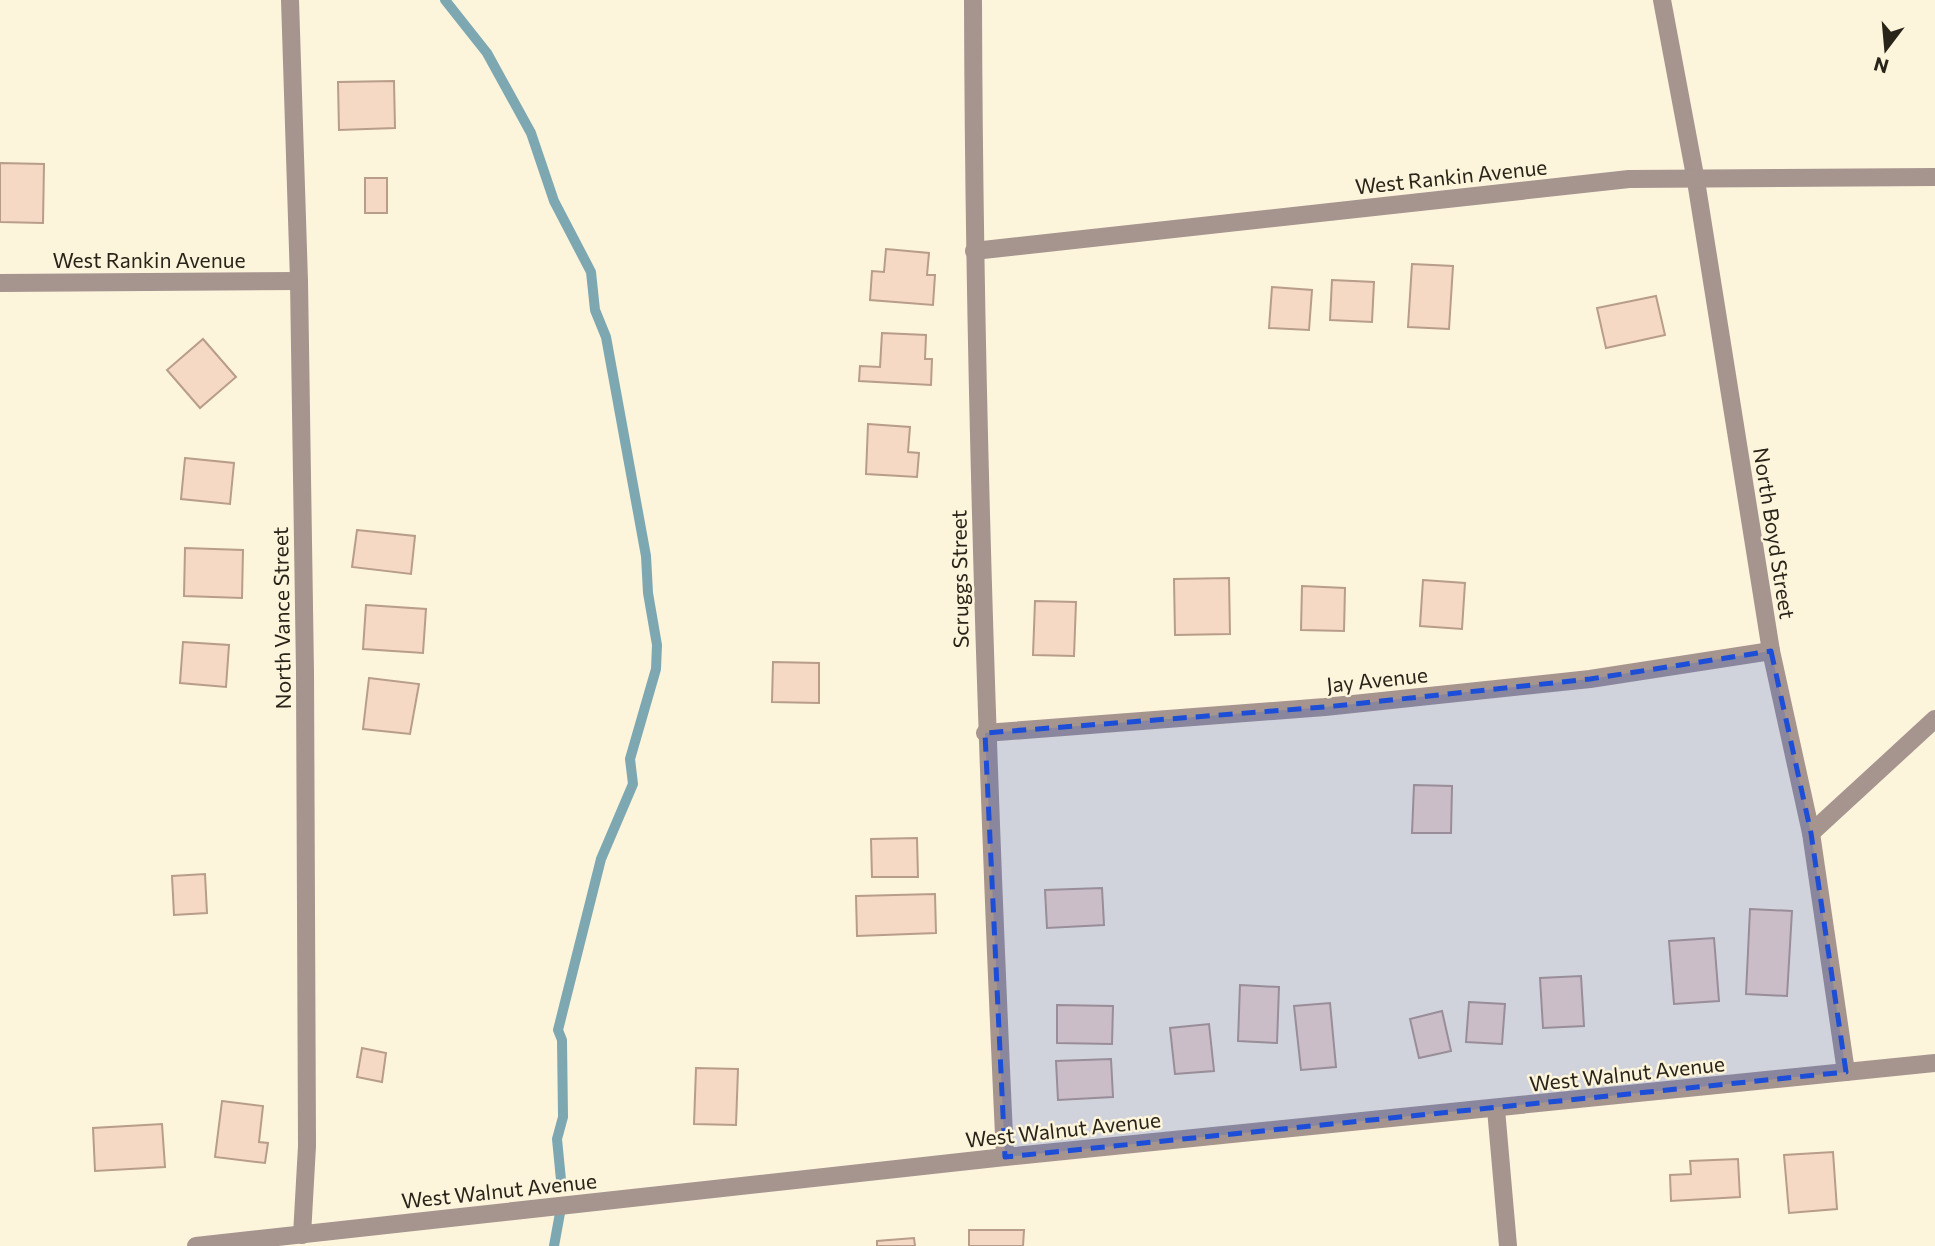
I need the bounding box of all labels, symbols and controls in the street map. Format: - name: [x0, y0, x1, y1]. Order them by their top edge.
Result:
- north arrow: [1851, 14, 1921, 84]
- text: N: [1871, 53, 1891, 79]
- street label: West Rankin Avenue: [1354, 153, 1548, 199]
- street label: West Rankin Avenue: [52, 247, 246, 272]
- street label: North Boyd Street: [1749, 445, 1801, 621]
- street label: Scruggs Street: [945, 510, 973, 648]
- street label: North Vance Street: [267, 526, 295, 710]
- street label: Jay Avenue: [1325, 661, 1429, 697]
- street label: West Walnut Avenue: [1528, 1050, 1726, 1096]
- street label: West Walnut Avenue: [964, 1106, 1162, 1152]
- street label: West Walnut Avenue: [400, 1167, 598, 1213]

